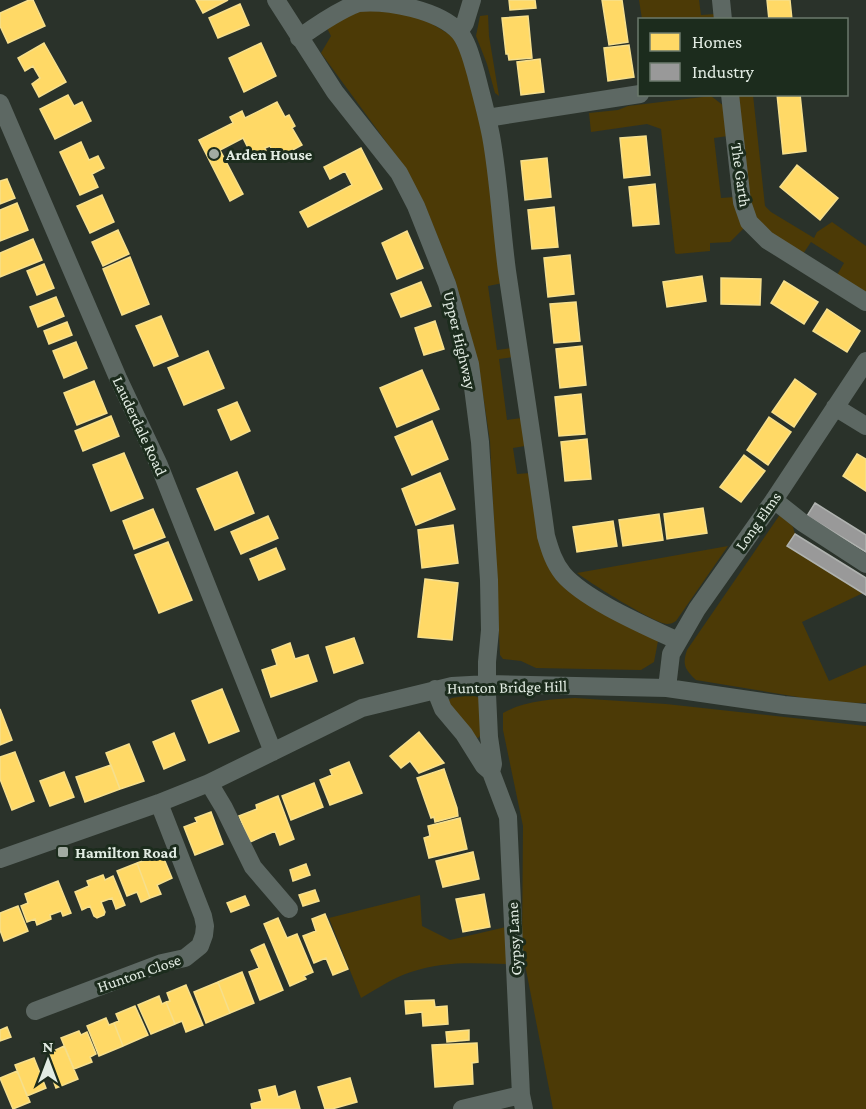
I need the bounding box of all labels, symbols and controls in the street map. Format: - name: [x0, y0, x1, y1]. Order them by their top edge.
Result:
- legend: [638, 18, 848, 96]
- text: Homes: [692, 32, 742, 52]
- text: Industry: [692, 62, 755, 82]
- street label: The Garth: [728, 142, 754, 208]
- place label: Arden House: [225, 146, 313, 163]
- marker: Arden House: [207, 147, 221, 161]
- street label: Upper Highway: [439, 289, 480, 392]
- street label: Lauderdale Road: [110, 374, 171, 479]
- street label: Long Elms: [732, 489, 785, 554]
- street label: Hunton Bridge Hill: [447, 677, 567, 698]
- place label: Hamilton Road: [75, 844, 177, 861]
- marker: Hamilton Road: [56, 845, 70, 859]
- street label: Gypsy Lane: [504, 902, 525, 976]
- street label: Hunton Close: [95, 951, 183, 995]
- north arrow: [18, 1031, 78, 1091]
- text: N: [43, 1038, 54, 1055]

